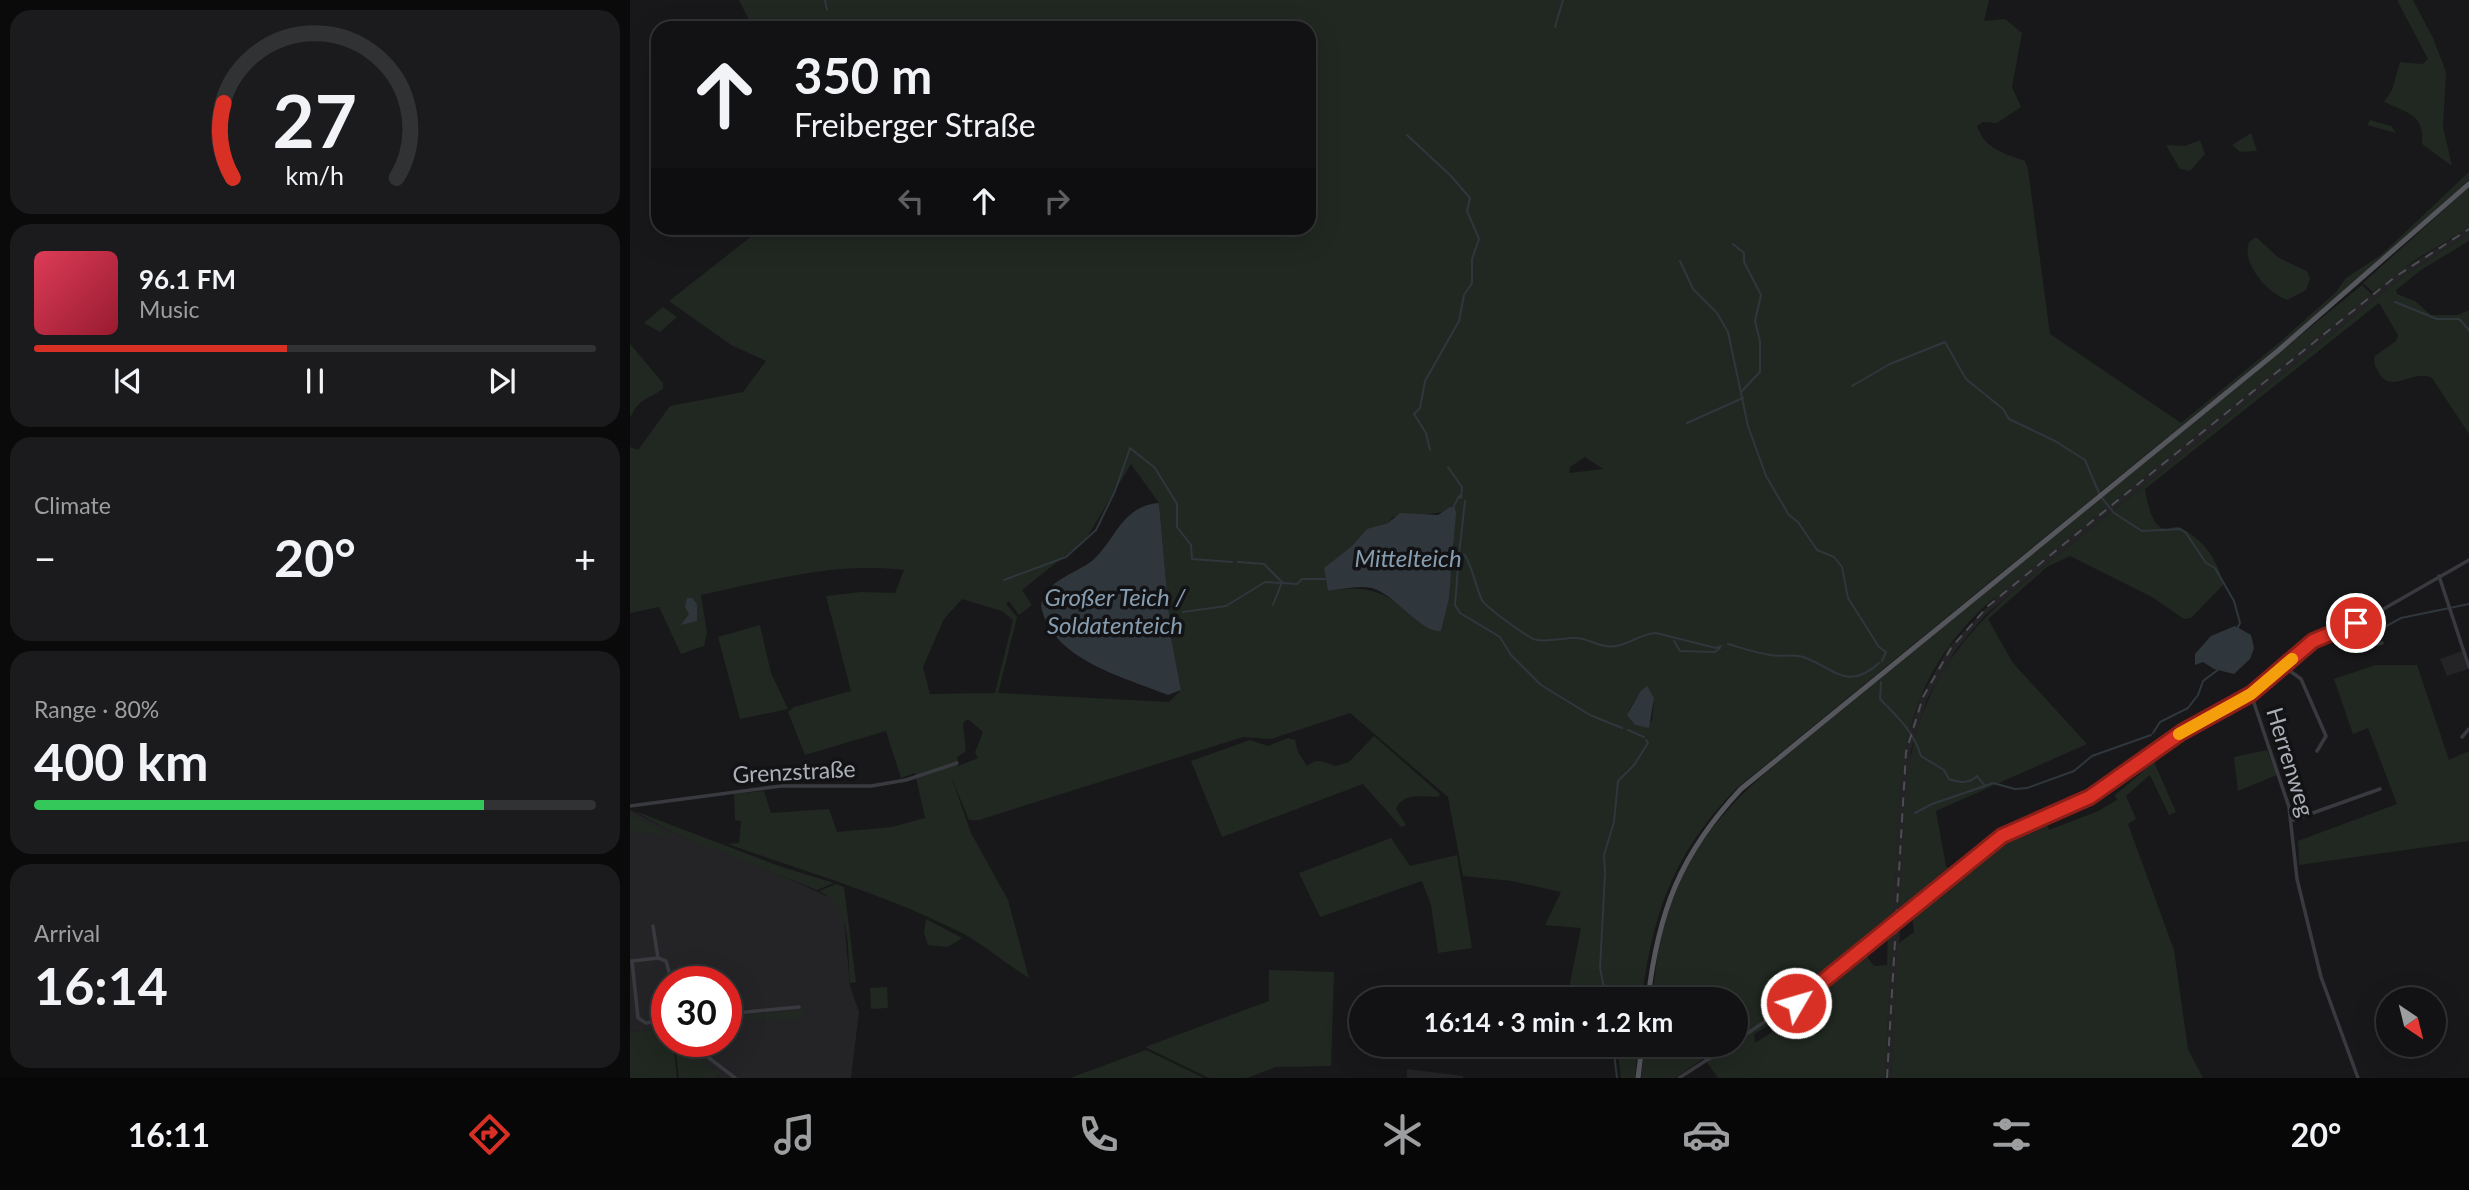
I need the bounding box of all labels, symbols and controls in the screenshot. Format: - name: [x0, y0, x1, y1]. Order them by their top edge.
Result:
- text: 350 m: [794, 46, 932, 104]
- icon: ahead: [679, 49, 770, 140]
- text: 27: [273, 76, 357, 164]
- text: Freiberger Straße: [794, 105, 1036, 144]
- text: km/h: [286, 160, 344, 190]
- icon: left: [892, 182, 930, 220]
- icon: ahead: [965, 182, 1003, 220]
- icon: right: [1038, 182, 1076, 220]
- text: 96.1 FM: [139, 263, 236, 295]
- text: Music: [139, 295, 199, 323]
- icon: previous: [109, 362, 147, 400]
- icon: pause: [296, 362, 334, 400]
- icon: next: [483, 362, 521, 400]
- text: Climate: [34, 491, 111, 519]
- text: 20°: [274, 526, 356, 588]
- text: −: [34, 535, 56, 581]
- text: +: [574, 535, 596, 581]
- water label: Mittelteich: [1354, 543, 1462, 572]
- water label: Großer Teich / Soldatenteich: [1045, 582, 1186, 639]
- pin: [2326, 593, 2386, 653]
- icon: arrive: [2337, 604, 2375, 642]
- text: Range · 80%: [34, 695, 159, 723]
- street label: Herrenweg: [2261, 704, 2321, 820]
- text: 400 km: [34, 730, 208, 792]
- street label: Grenzstraße: [732, 754, 856, 788]
- text: Arrival: [34, 919, 100, 947]
- text: 16:14: [34, 954, 168, 1016]
- speed limit sign: 30: [651, 966, 742, 1057]
- position arrow: [1759, 966, 1833, 1040]
- north arrow: [2376, 987, 2446, 1057]
- map controls: [2376, 987, 2446, 1057]
- text: 16:14 · 3 min · 1.2 km: [1424, 1006, 1673, 1038]
- icon: directions: [465, 1110, 514, 1159]
- icon: music: [770, 1110, 819, 1159]
- icon: phone: [1074, 1110, 1123, 1159]
- icon: climate: [1378, 1110, 1427, 1159]
- icon: car: [1682, 1110, 1731, 1159]
- icon: filters: [1987, 1110, 2036, 1159]
- text: 16:11: [128, 1115, 210, 1154]
- text: 20°: [2291, 1115, 2341, 1154]

